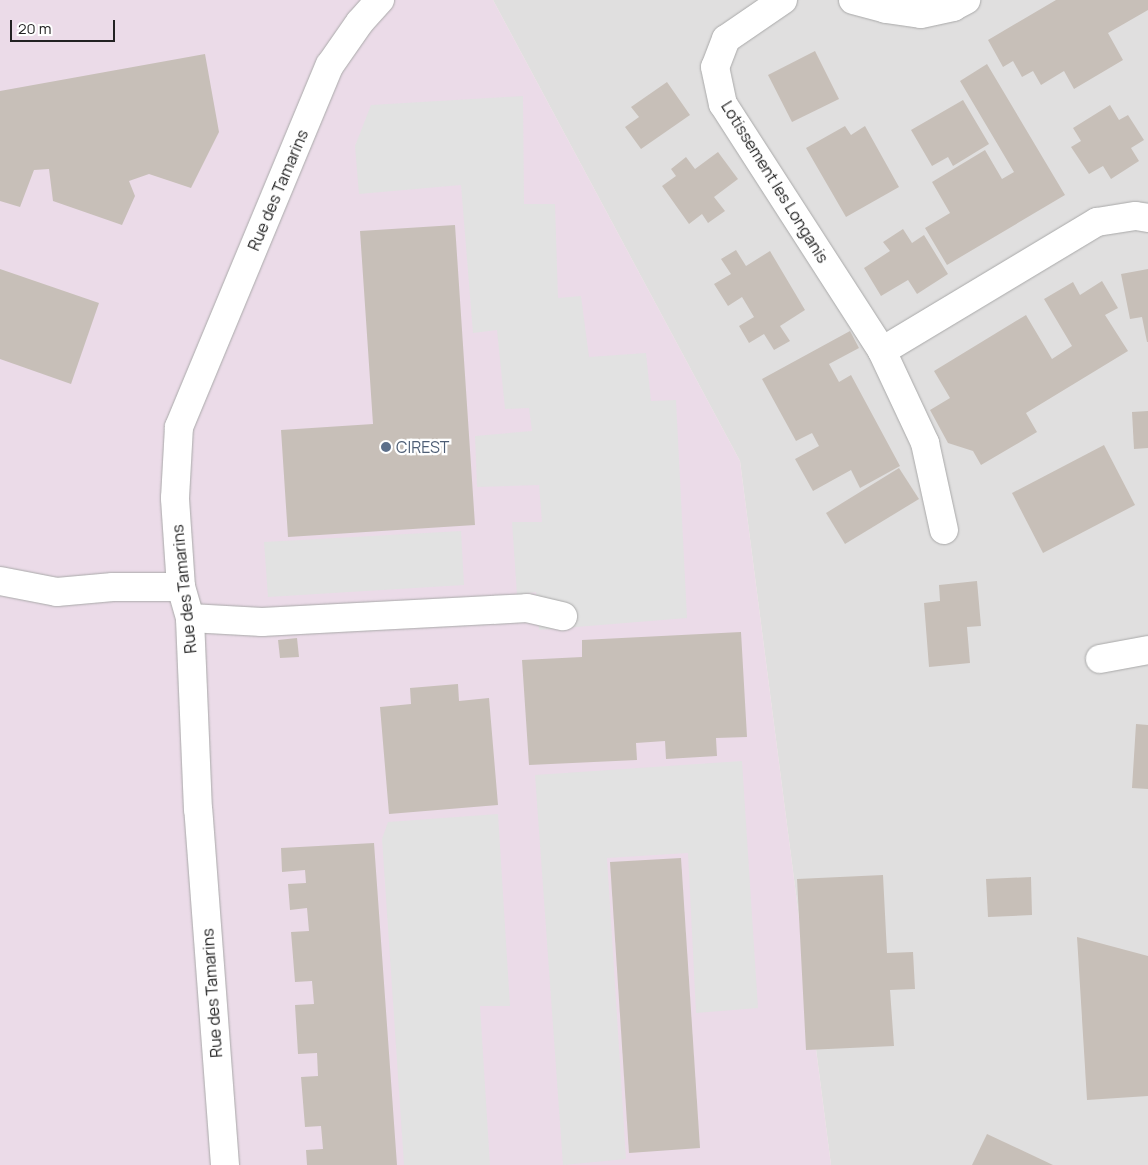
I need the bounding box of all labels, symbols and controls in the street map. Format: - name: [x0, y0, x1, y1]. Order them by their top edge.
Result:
- scale bar: [12, 10, 118, 42]
- text: 20 m: [18, 18, 51, 39]
- street label: Lotissement les Longanis: [717, 98, 833, 266]
- street label: Rue des Tamarins: [244, 127, 312, 253]
- place label: CIREST: [396, 437, 449, 457]
- marker: CIREST: [380, 441, 392, 453]
- street label: Rue des Tamarins: [168, 523, 200, 655]
- street label: Rue des Tamarins: [198, 928, 226, 1058]

